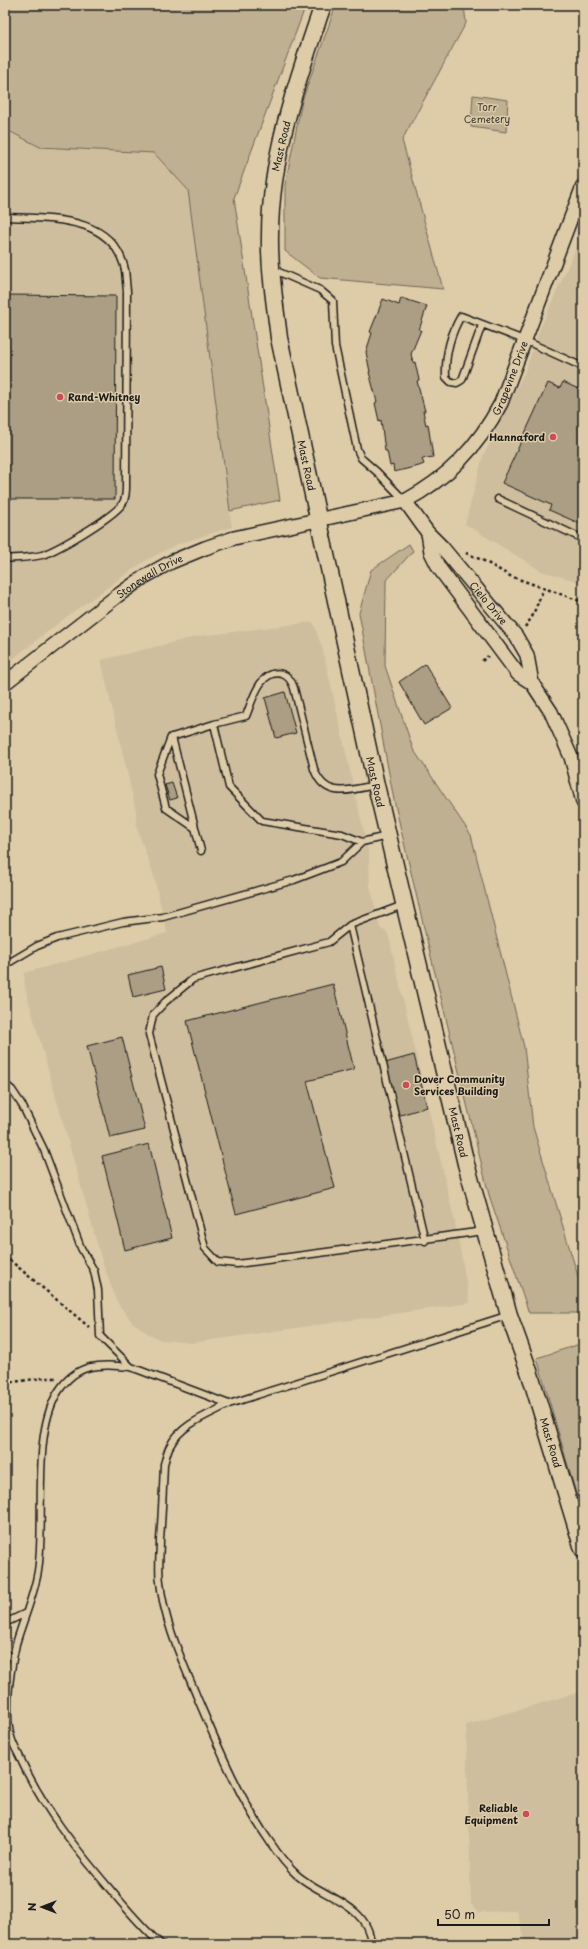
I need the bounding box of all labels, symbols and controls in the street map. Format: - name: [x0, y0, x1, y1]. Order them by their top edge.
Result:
- park label: Torr Cemetery: [464, 99, 511, 126]
- street label: Mast Road: [267, 119, 294, 173]
- street label: Grapevine Drive: [488, 339, 531, 418]
- place label: Rand-Whitney: [68, 389, 140, 404]
- marker: Rand-Whitney: [55, 392, 65, 402]
- place label: Hannaford: [489, 429, 545, 444]
- marker: Hannaford: [548, 432, 558, 442]
- street label: Mast Road: [294, 438, 320, 492]
- street label: Stonewall Drive: [113, 550, 185, 601]
- street label: Cielo Drive: [466, 578, 511, 628]
- street label: Mast Road: [363, 755, 389, 809]
- place label: Dover Community Services Building: [414, 1071, 505, 1098]
- marker: Dover Community Services Building: [401, 1080, 411, 1090]
- street label: Mast Road: [446, 1105, 472, 1159]
- street label: Mast Road: [537, 1416, 566, 1470]
- place label: Reliable Equipment: [464, 1800, 519, 1827]
- marker: Reliable Equipment: [521, 1809, 531, 1819]
- north arrow: [22, 1887, 62, 1927]
- scale bar: [438, 1901, 549, 1927]
- text: N: [23, 1902, 40, 1911]
- text: 50 m: [444, 1905, 475, 1923]

